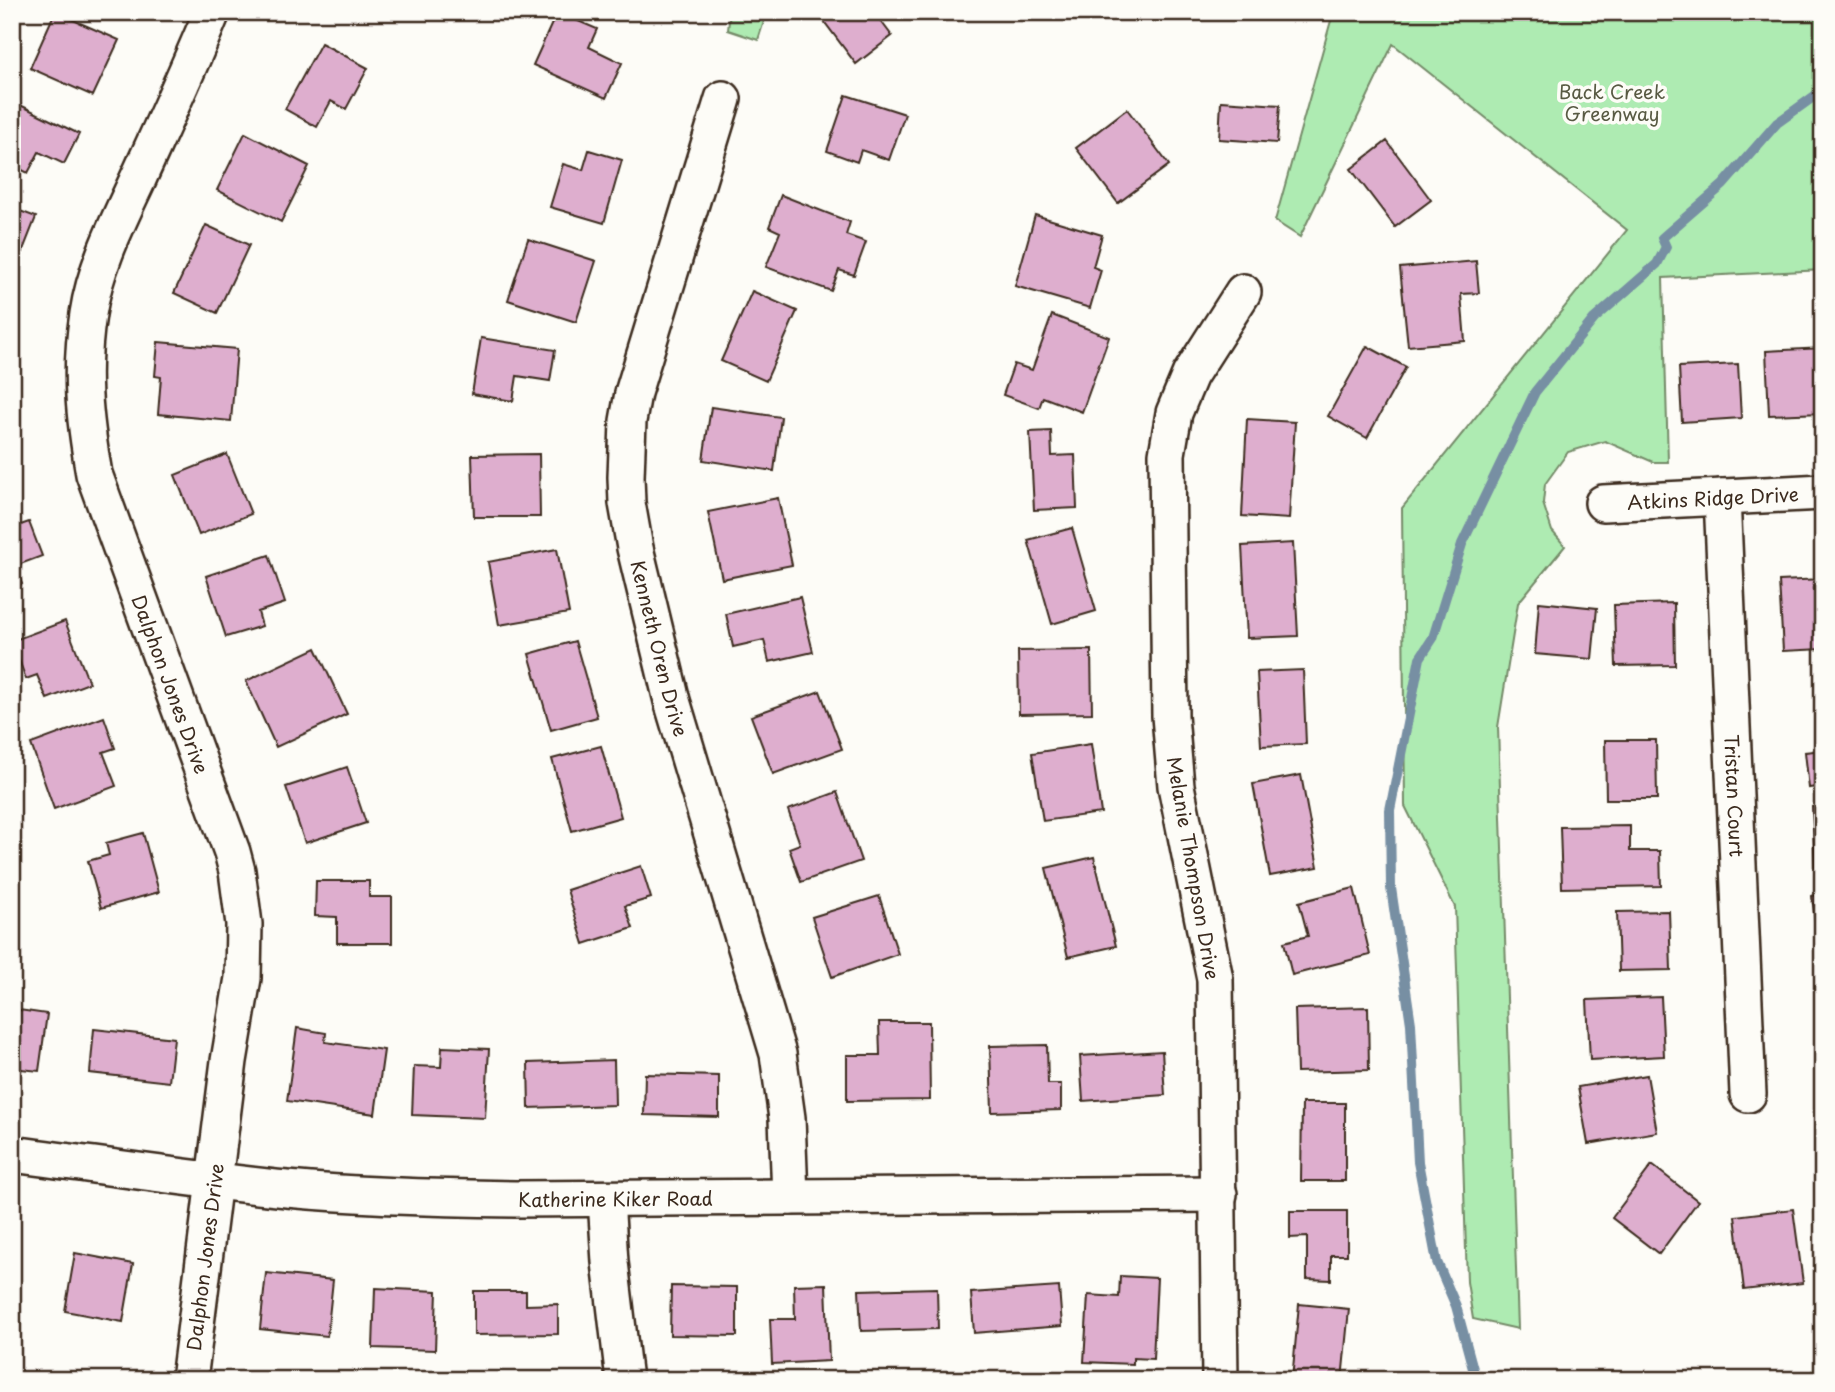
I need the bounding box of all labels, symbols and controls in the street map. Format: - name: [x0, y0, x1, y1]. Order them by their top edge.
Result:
- park label: Back Creek Greenway: [1559, 77, 1666, 127]
- street label: Atkins Ridge Drive: [1626, 479, 1799, 516]
- street label: Kenneth Oren Drive: [624, 557, 696, 740]
- street label: Dalphon Jones Drive: [126, 591, 216, 777]
- street label: Tristan Court: [1718, 734, 1752, 858]
- street label: Melanie Thompson Drive: [1161, 754, 1227, 982]
- street label: Dalphon Jones Drive: [179, 1162, 230, 1352]
- street label: Katherine Kiker Road: [518, 1184, 713, 1213]

